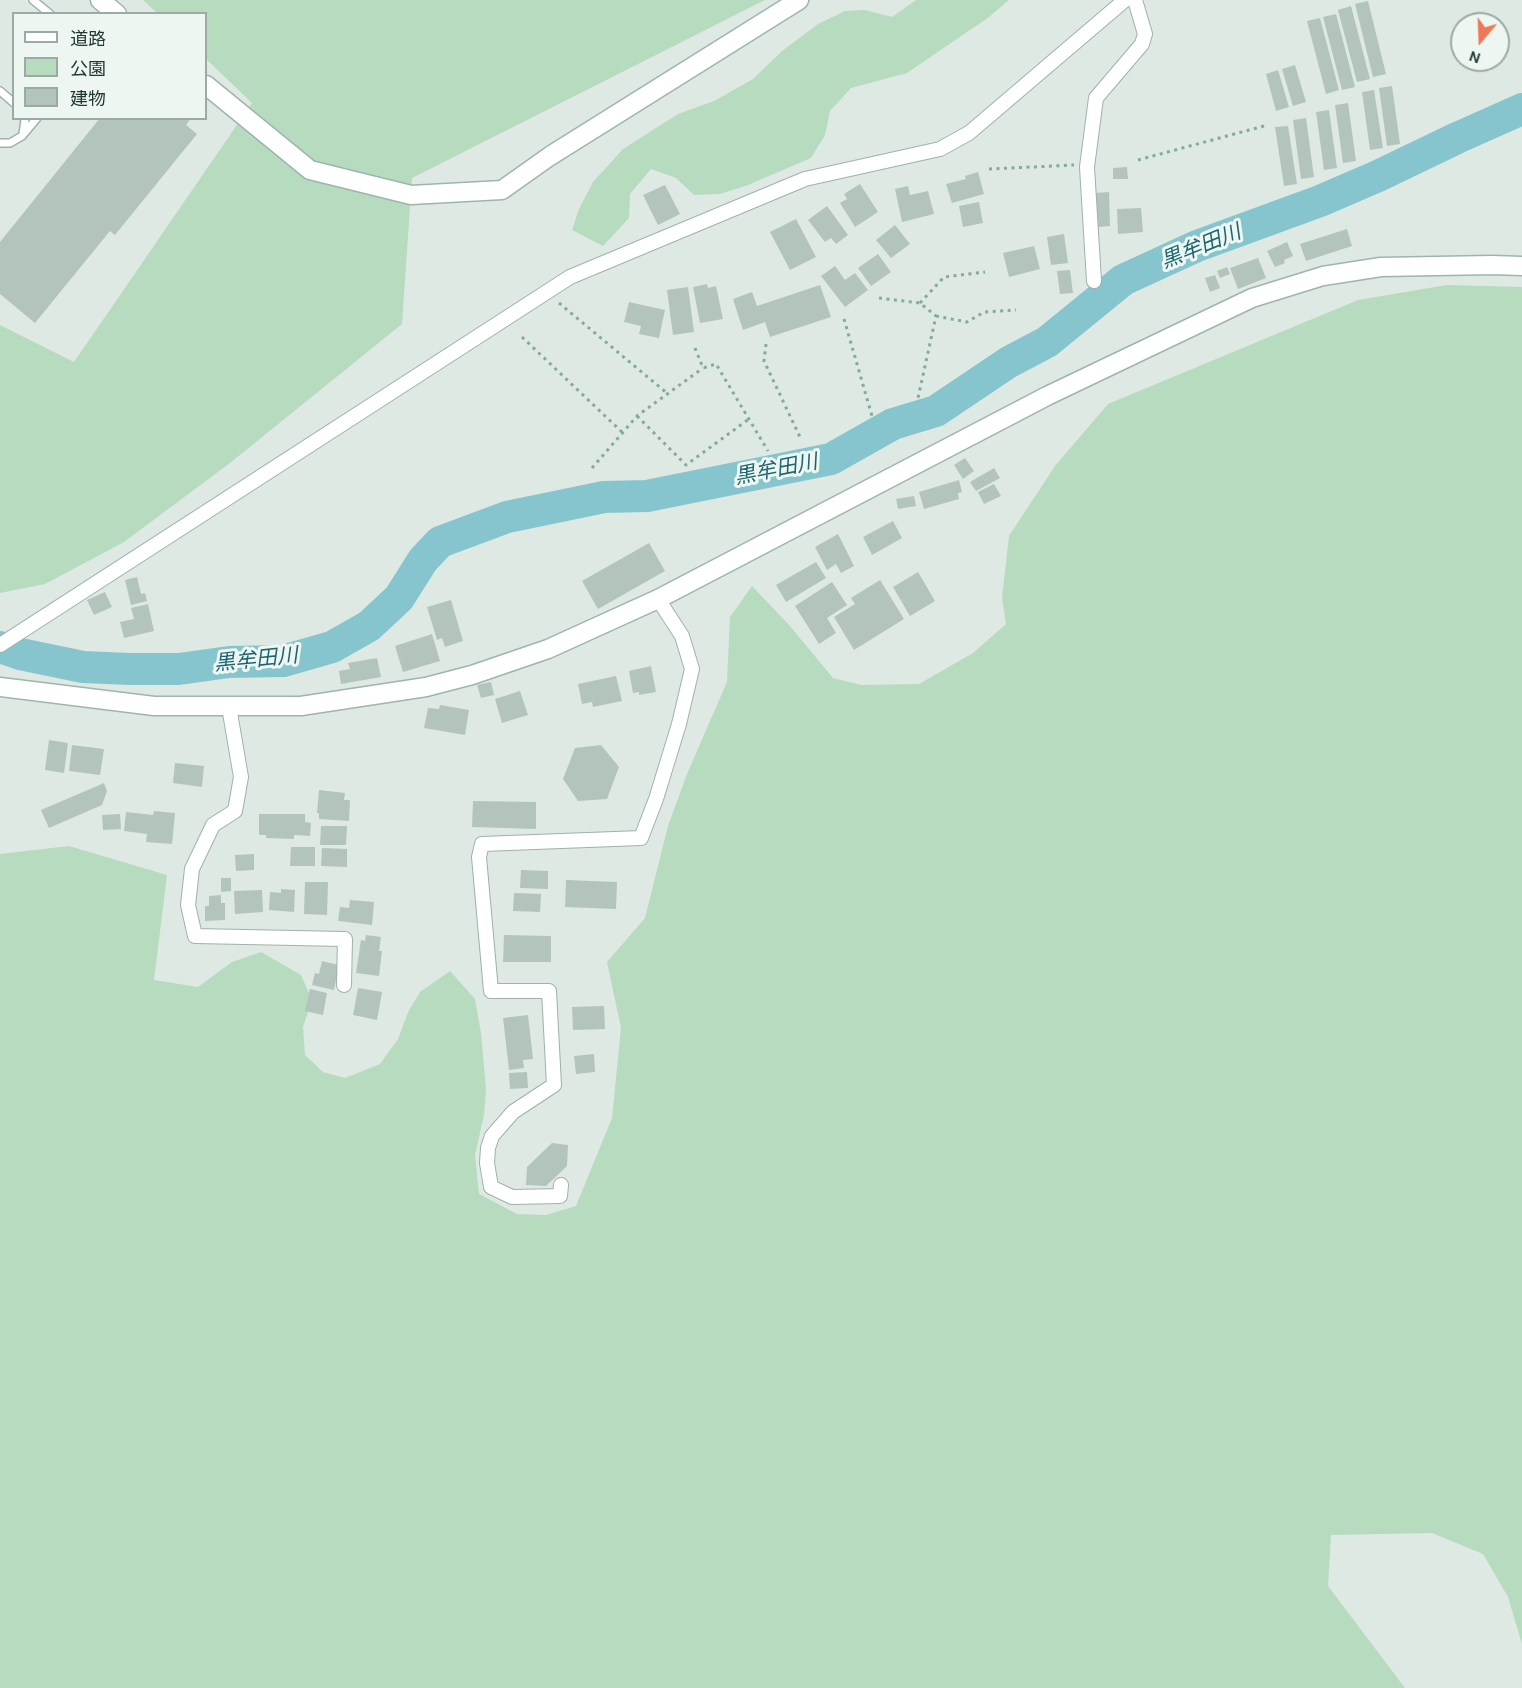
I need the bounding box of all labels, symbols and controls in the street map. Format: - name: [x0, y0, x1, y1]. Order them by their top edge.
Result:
- legend: [12, 12, 207, 120]
- north arrow: [1450, 12, 1510, 72]
- text: 道路: [70, 28, 106, 50]
- text: N: [1466, 47, 1483, 68]
- text: 公園: [70, 58, 106, 80]
- text: 建物: [70, 88, 106, 110]
- water label: 黒牟田川: [1157, 220, 1245, 274]
- water label: 黒牟田川: [732, 450, 820, 490]
- water label: 黒牟田川: [213, 643, 299, 677]

